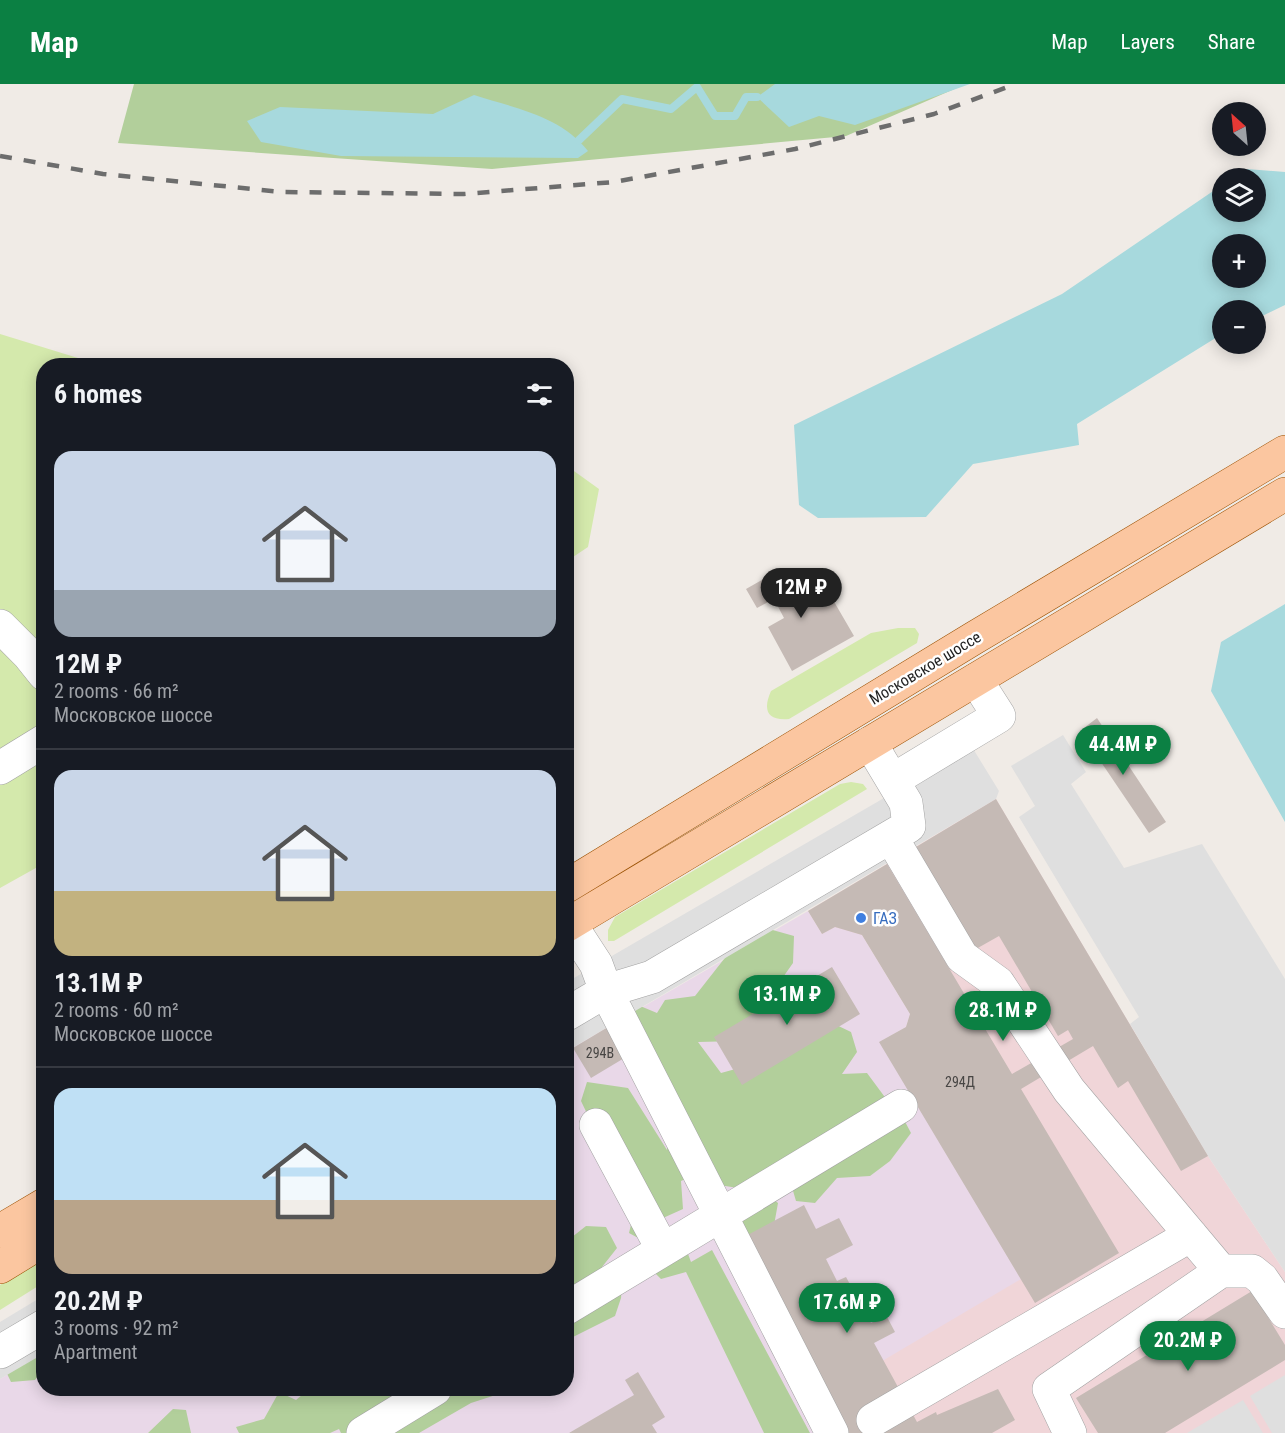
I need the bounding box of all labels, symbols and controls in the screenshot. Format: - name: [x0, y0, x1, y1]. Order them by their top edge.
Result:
- text: Map: [30, 26, 78, 59]
- text: Map: [1051, 30, 1088, 54]
- text: Layers: [1121, 30, 1175, 54]
- text: Share: [1208, 30, 1255, 54]
- north arrow: [1212, 102, 1266, 156]
- map controls: [1212, 102, 1266, 354]
- button: layers: [1212, 168, 1266, 222]
- button: +: [1212, 234, 1266, 288]
- button: −: [1212, 300, 1266, 354]
- icon: filters: [523, 378, 556, 411]
- text: 6 homes: [54, 379, 142, 409]
- icon: home: [251, 490, 359, 598]
- pin: 12M ₽: [759, 568, 843, 619]
- text: 12M ₽: [775, 575, 827, 599]
- street label: Московское шоссе: [866, 627, 984, 709]
- text: 12M ₽: [54, 649, 122, 679]
- text: 2 rooms · 66 m²: [54, 679, 179, 703]
- text: Московское шоссе: [54, 703, 213, 727]
- pin: 44.4M ₽: [1068, 725, 1178, 776]
- text: 44.4M ₽: [1089, 732, 1157, 756]
- icon: home: [251, 809, 359, 917]
- place label: ГАЗ: [873, 909, 897, 928]
- marker: ГАЗ: [854, 911, 868, 925]
- text: 13.1M ₽: [54, 968, 143, 998]
- pin: 13.1M ₽: [732, 975, 842, 1026]
- text: 13.1M ₽: [753, 982, 821, 1006]
- pin: 28.1M ₽: [948, 991, 1058, 1042]
- text: 2 rooms · 60 m²: [54, 998, 179, 1022]
- text: 28.1M ₽: [969, 998, 1037, 1022]
- text: Московское шоссе: [54, 1022, 213, 1046]
- house number: 294В: [586, 1045, 614, 1061]
- house number: 294Д: [945, 1074, 975, 1090]
- icon: home: [251, 1127, 359, 1235]
- pin: 17.6M ₽: [792, 1283, 902, 1334]
- text: 20.2M ₽: [54, 1286, 143, 1316]
- text: 17.6M ₽: [813, 1290, 881, 1314]
- text: 3 rooms · 92 m²: [54, 1316, 179, 1340]
- pin: 20.2M ₽: [1133, 1321, 1243, 1372]
- text: 20.2M ₽: [1154, 1328, 1222, 1352]
- text: Apartment: [54, 1340, 138, 1364]

